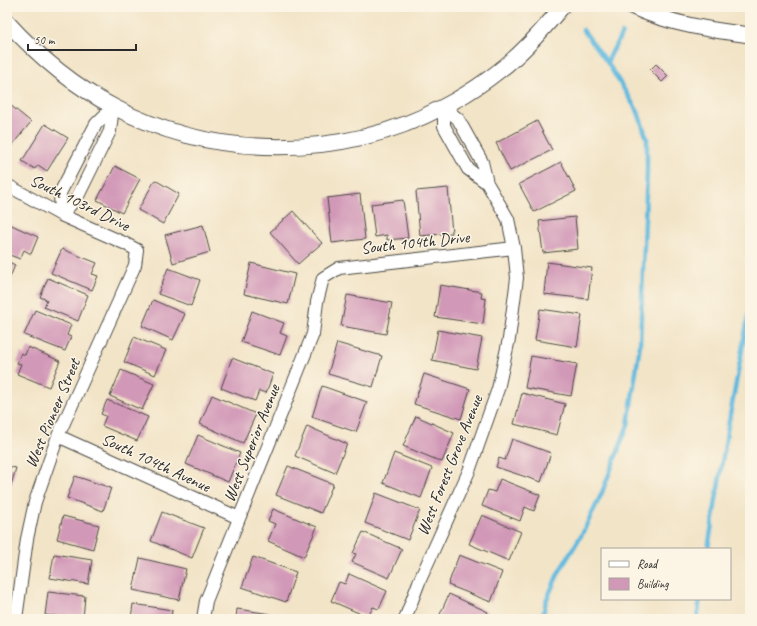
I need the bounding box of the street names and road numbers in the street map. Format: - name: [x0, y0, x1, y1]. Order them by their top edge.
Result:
- street label: South 103rd Drive: [27, 169, 134, 236]
- street label: South 104th Drive: [360, 226, 472, 259]
- street label: West Pioneer Street: [20, 353, 86, 471]
- street label: West Superior Avenue: [218, 380, 285, 505]
- street label: West Forest Grove Avenue: [412, 391, 488, 538]
- street label: South 104th Avenue: [98, 428, 215, 497]

